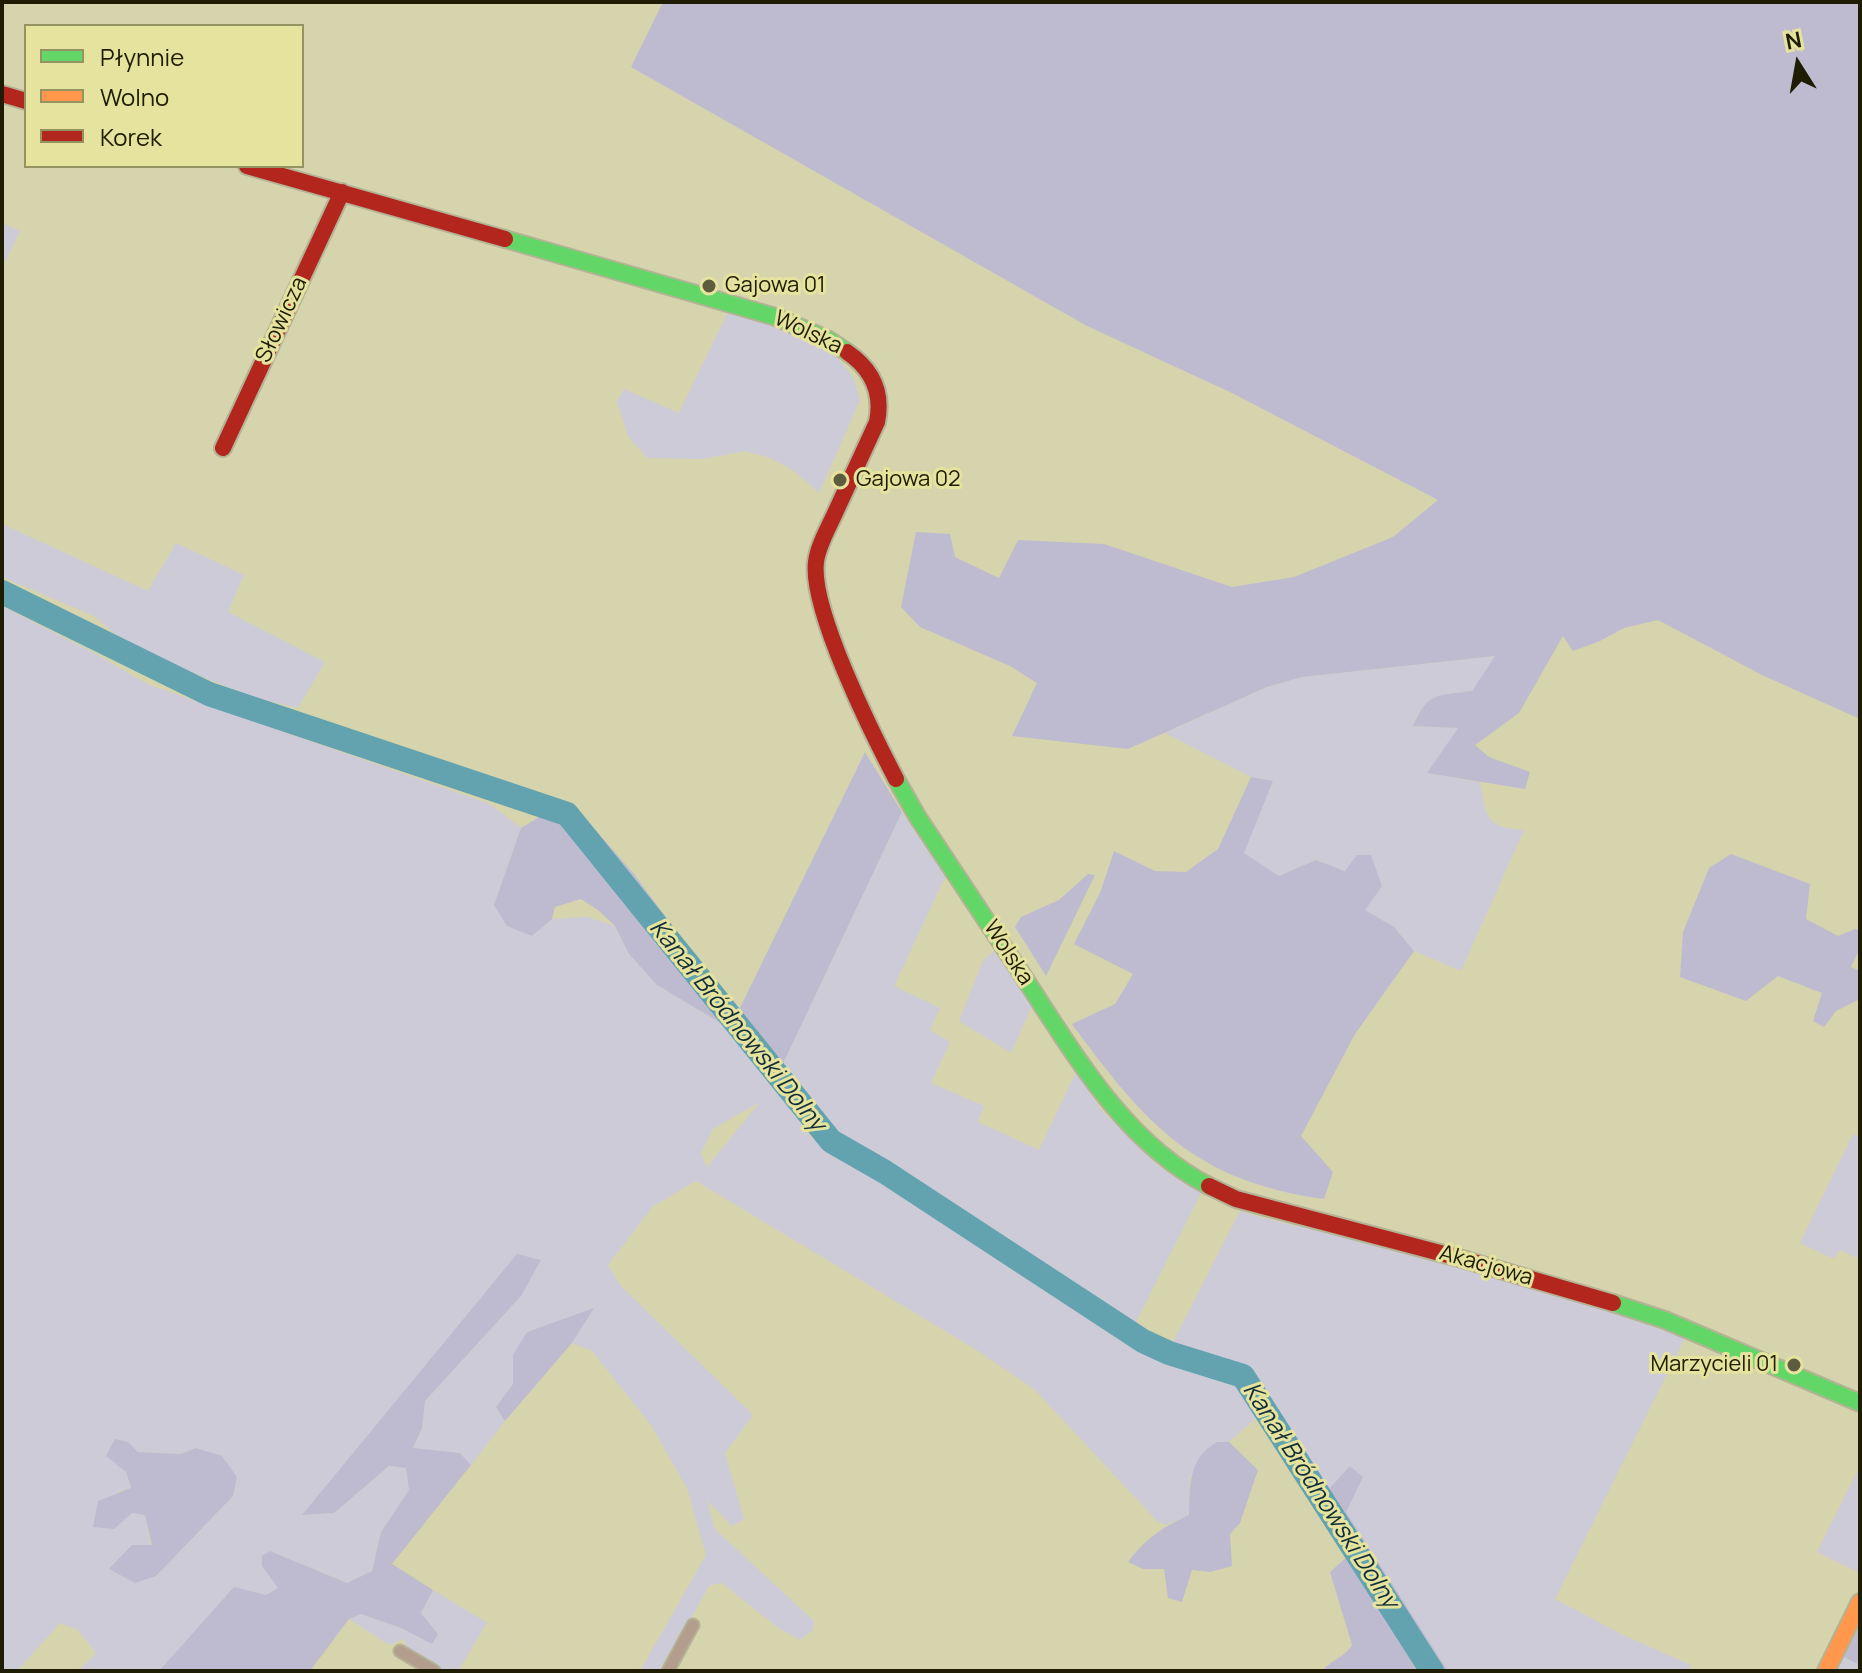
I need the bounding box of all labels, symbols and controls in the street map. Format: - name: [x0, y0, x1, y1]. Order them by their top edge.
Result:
- legend: [24, 24, 304, 168]
- north arrow: [1758, 24, 1838, 104]
- text: N: [1783, 24, 1804, 57]
- text: Płynnie: [100, 40, 184, 73]
- text: Wolno: [100, 80, 169, 113]
- text: Korek: [100, 120, 162, 153]
- street label: Słowicza: [251, 273, 313, 367]
- place label: Gajowa 01: [725, 273, 826, 299]
- marker: Gajowa 01: [700, 277, 718, 295]
- street label: Wolska: [770, 306, 846, 360]
- place label: Gajowa 02: [856, 467, 961, 493]
- marker: Gajowa 02: [831, 471, 849, 489]
- water label: Kanał Bródnowski Dolny: [643, 915, 831, 1137]
- street label: Wolska: [977, 916, 1039, 990]
- street label: Akacjowa: [1436, 1240, 1536, 1292]
- place label: Marzycieli 01: [1650, 1352, 1778, 1378]
- marker: Marzycieli 01: [1785, 1356, 1803, 1374]
- water label: Kanał Bródnowski Dolny: [1236, 1378, 1404, 1614]

